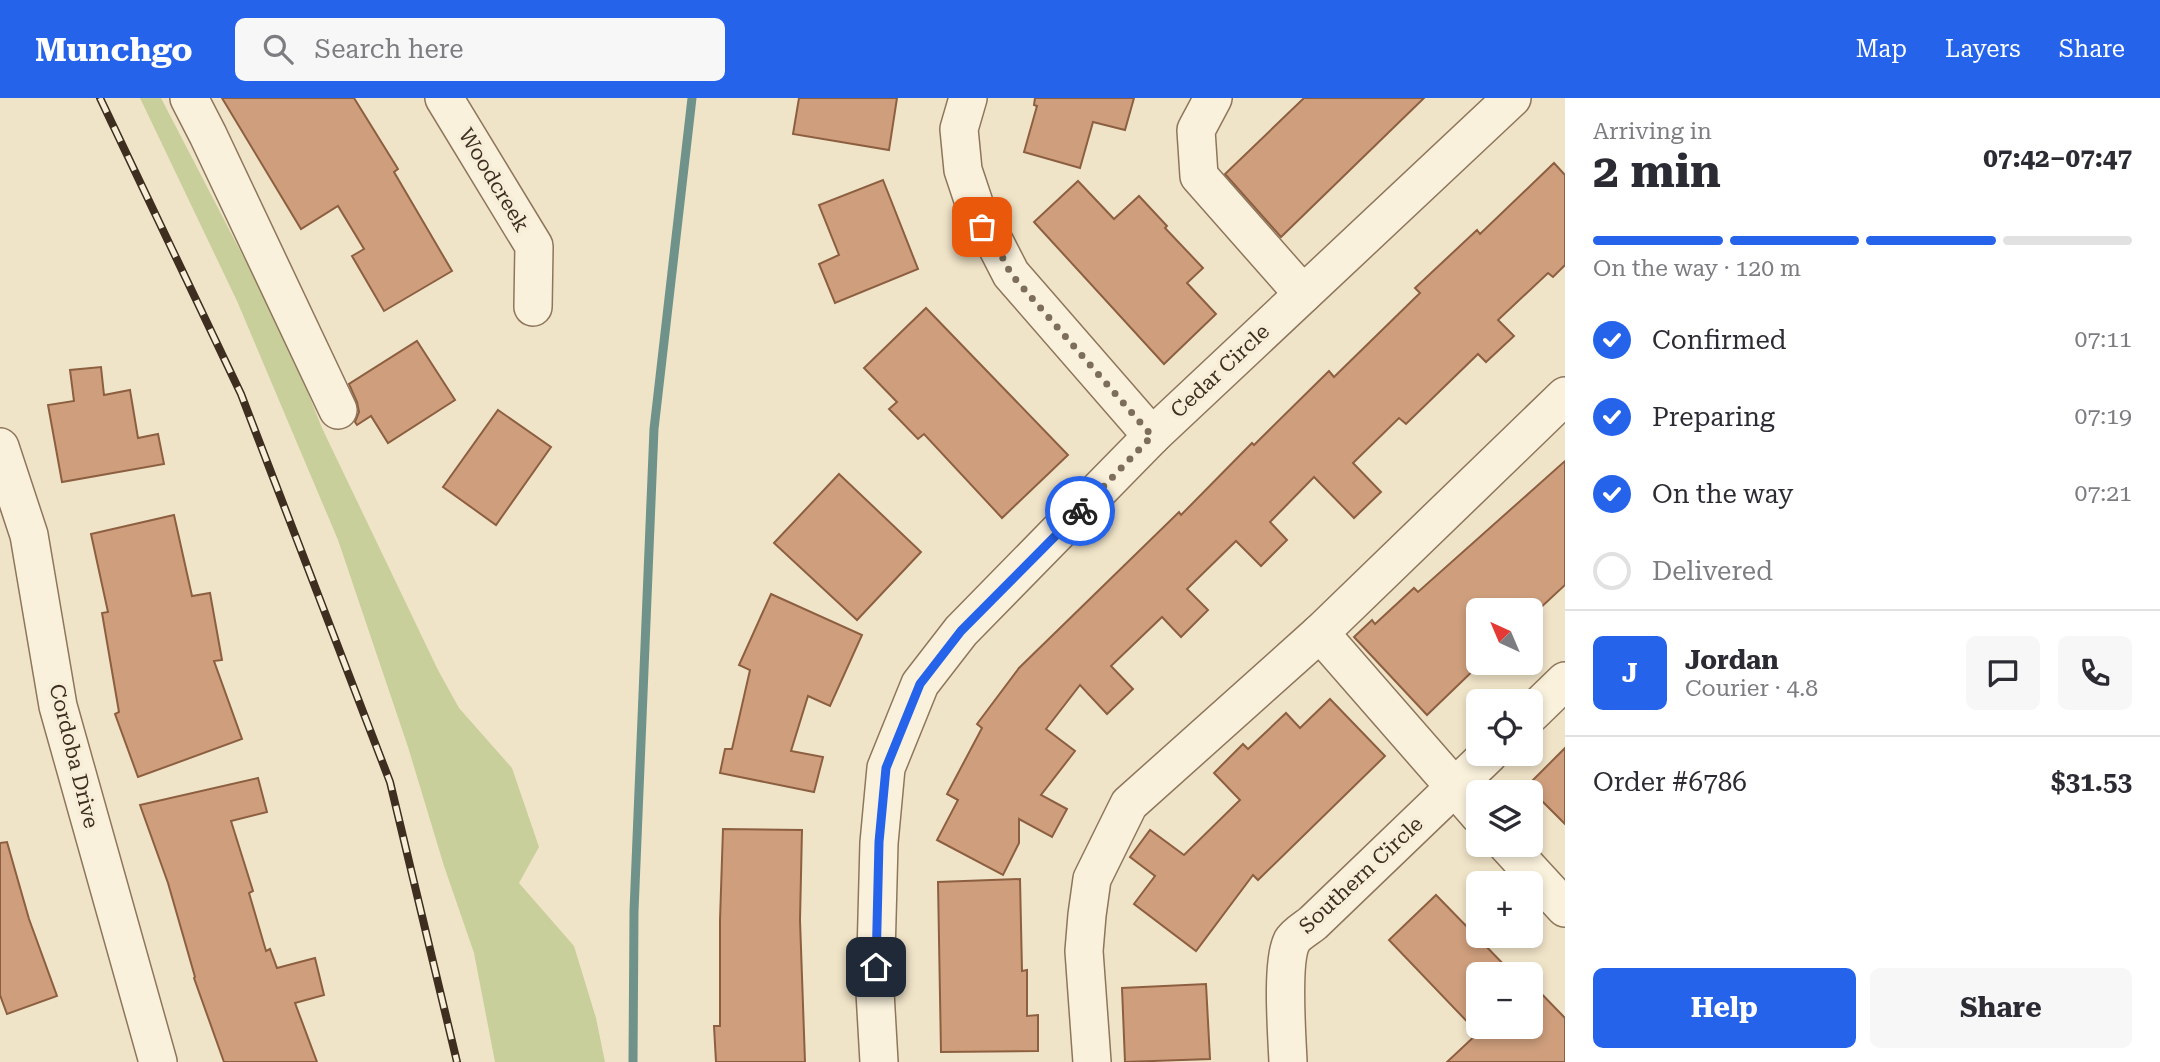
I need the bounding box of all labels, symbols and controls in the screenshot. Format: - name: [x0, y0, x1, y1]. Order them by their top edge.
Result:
- search box: [235, 18, 725, 81]
- text: Munchgo: [35, 30, 193, 69]
- icon: search: [259, 30, 297, 68]
- text: Search here: [315, 34, 464, 64]
- text: Map: [1856, 35, 1907, 63]
- text: Layers: [1945, 35, 2021, 63]
- text: Share: [2059, 35, 2125, 63]
- text: Arriving in: [1593, 118, 1712, 145]
- street label: Woodcreek: [454, 124, 534, 236]
- text: 07:42–07:47: [1983, 143, 2132, 173]
- text: 2 min: [1593, 144, 1721, 198]
- pin: [952, 197, 1012, 257]
- icon: bag: [963, 208, 1001, 246]
- text: On the way · 120 m: [1593, 255, 1801, 282]
- street label: Cedar Circle: [1166, 319, 1274, 423]
- icon: check: [1593, 321, 1631, 359]
- text: Confirmed: [1652, 325, 1787, 355]
- text: 07:11: [2075, 326, 2132, 353]
- icon: check: [1593, 398, 1631, 436]
- text: Preparing: [1652, 402, 1775, 432]
- text: 07:19: [2075, 403, 2132, 430]
- icon: check: [1593, 475, 1631, 513]
- courier: [1045, 476, 1115, 546]
- text: On the way: [1652, 479, 1793, 509]
- text: 07:21: [2075, 480, 2132, 507]
- icon: bike: [1061, 492, 1099, 530]
- text: Delivered: [1652, 556, 1773, 586]
- north arrow: [1466, 598, 1544, 676]
- map controls: [1466, 598, 1543, 1039]
- button: chat: [1966, 636, 2040, 710]
- button: phone: [2058, 636, 2132, 710]
- text: Jordan: [1685, 645, 1779, 675]
- text: J: [1622, 658, 1638, 688]
- text: Courier · 4.8: [1685, 675, 1818, 702]
- street label: Cordoba Drive: [44, 681, 104, 831]
- button: locate: [1466, 689, 1543, 766]
- text: Order #6786: [1593, 767, 1747, 797]
- text: $31.53: [2051, 767, 2132, 797]
- button: layers: [1466, 780, 1543, 857]
- street label: Southern Circle: [1294, 812, 1428, 938]
- button: +: [1466, 871, 1543, 948]
- pin: [846, 937, 906, 997]
- icon: home: [857, 948, 895, 986]
- button: −: [1466, 962, 1543, 1039]
- button: Help: [1593, 968, 1856, 1048]
- button: Share: [1870, 968, 2132, 1048]

